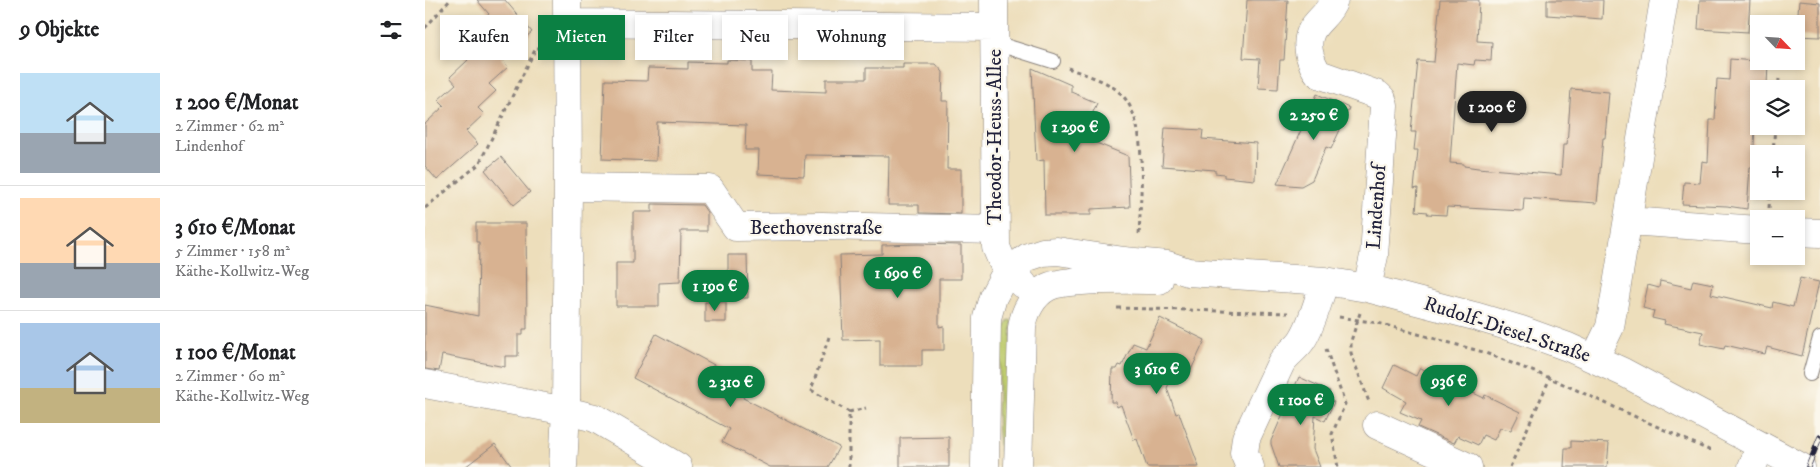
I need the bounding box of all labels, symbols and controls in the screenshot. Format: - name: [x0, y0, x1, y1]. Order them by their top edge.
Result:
- chip: Kaufen: [440, 15, 528, 60]
- chip: Mieten: [538, 15, 625, 60]
- chip: Filter: [635, 15, 712, 60]
- chip: Neu: [722, 15, 788, 60]
- chip: Wohnung: [798, 15, 904, 60]
- north arrow: [1750, 15, 1805, 70]
- map controls: [1750, 15, 1805, 265]
- icon: filters: [377, 16, 405, 44]
- text: 9 Objekte: [20, 17, 99, 43]
- street label: Theodor-Heuss-Allee: [983, 49, 1008, 225]
- button: layers: [1750, 80, 1805, 135]
- text: 1 200 €/Monat: [175, 90, 298, 116]
- pin: 1 200 €: [1446, 90, 1538, 133]
- icon: home: [60, 93, 120, 153]
- text: 1 200 €: [1468, 97, 1516, 117]
- pin: 2 250 €: [1268, 98, 1360, 141]
- text: 2 250 €: [1290, 105, 1338, 125]
- pin: 1 290 €: [1029, 110, 1121, 153]
- text: 2 Zimmer · 62 m²: [175, 116, 284, 136]
- text: 1 290 €: [1052, 117, 1098, 137]
- text: Lindenhof: [175, 136, 243, 156]
- button: +: [1750, 145, 1805, 200]
- street label: Lindenhof: [1362, 160, 1393, 250]
- button: −: [1750, 210, 1805, 265]
- text: 3 610 €/Monat: [175, 215, 295, 241]
- street label: Beethovenstraße: [750, 216, 882, 241]
- icon: home: [60, 218, 120, 278]
- text: 5 Zimmer · 158 m²: [175, 241, 290, 261]
- pin: 1 690 €: [852, 256, 944, 299]
- text: Käthe-Kollwitz-Weg: [175, 261, 309, 281]
- text: 1 690 €: [874, 263, 922, 283]
- pin: 1 190 €: [669, 270, 761, 312]
- text: 1 190 €: [693, 276, 737, 296]
- street label: Rudolf-Diesel-Straße: [1421, 291, 1593, 369]
- text: 1 100 €/Monat: [175, 340, 296, 366]
- icon: home: [60, 343, 120, 403]
- pin: 3 610 €: [1111, 352, 1203, 395]
- text: 3 610 €: [1135, 359, 1179, 379]
- pin: 936 €: [1414, 364, 1484, 407]
- text: 2 Zimmer · 60 m²: [175, 366, 285, 386]
- pin: 2 310 €: [685, 366, 777, 408]
- text: 936 €: [1431, 371, 1467, 391]
- text: 2 310 €: [709, 372, 753, 392]
- pin: 1 100 €: [1255, 384, 1347, 426]
- text: Käthe-Kollwitz-Weg: [175, 386, 309, 406]
- text: 1 100 €: [1278, 390, 1324, 410]

